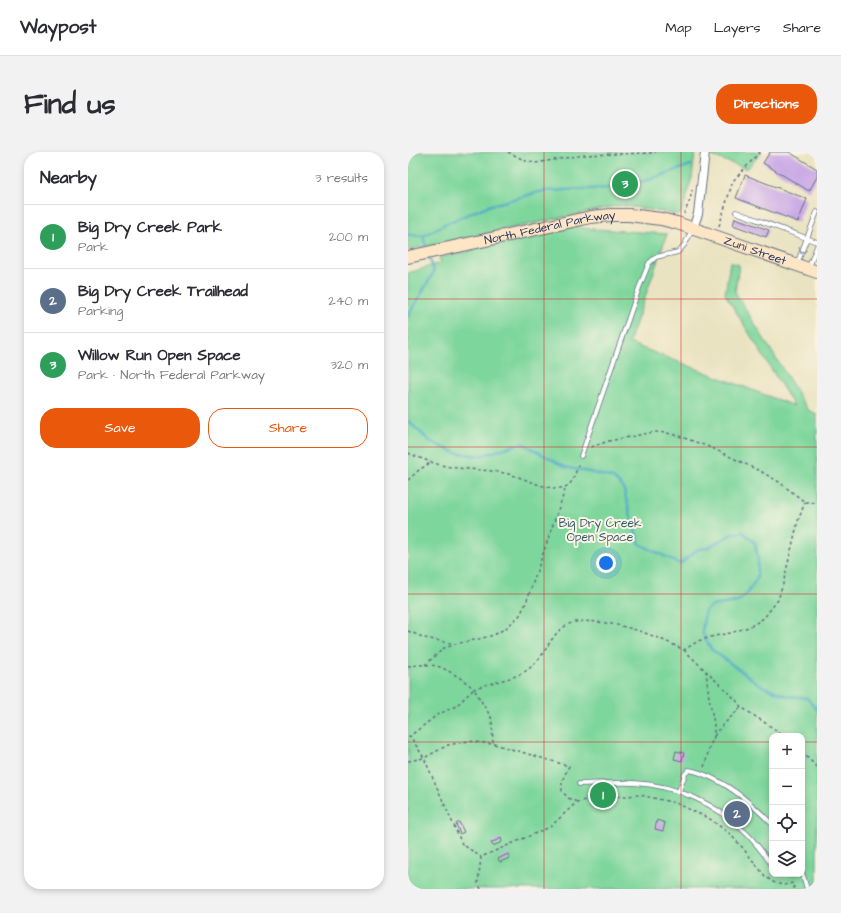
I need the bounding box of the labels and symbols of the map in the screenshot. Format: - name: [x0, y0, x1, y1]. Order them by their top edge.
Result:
- pin: 3: [612, 169, 638, 199]
- street label: North Federal Parkway: [483, 207, 616, 249]
- street label: Zuni Street: [722, 232, 789, 269]
- one-way arrow: [798, 248, 806, 255]
- park label: Big Dry Creek Open Space: [559, 515, 642, 546]
- your location: [596, 553, 616, 573]
- pin: 1: [590, 780, 616, 810]
- pin: 2: [724, 799, 750, 829]

